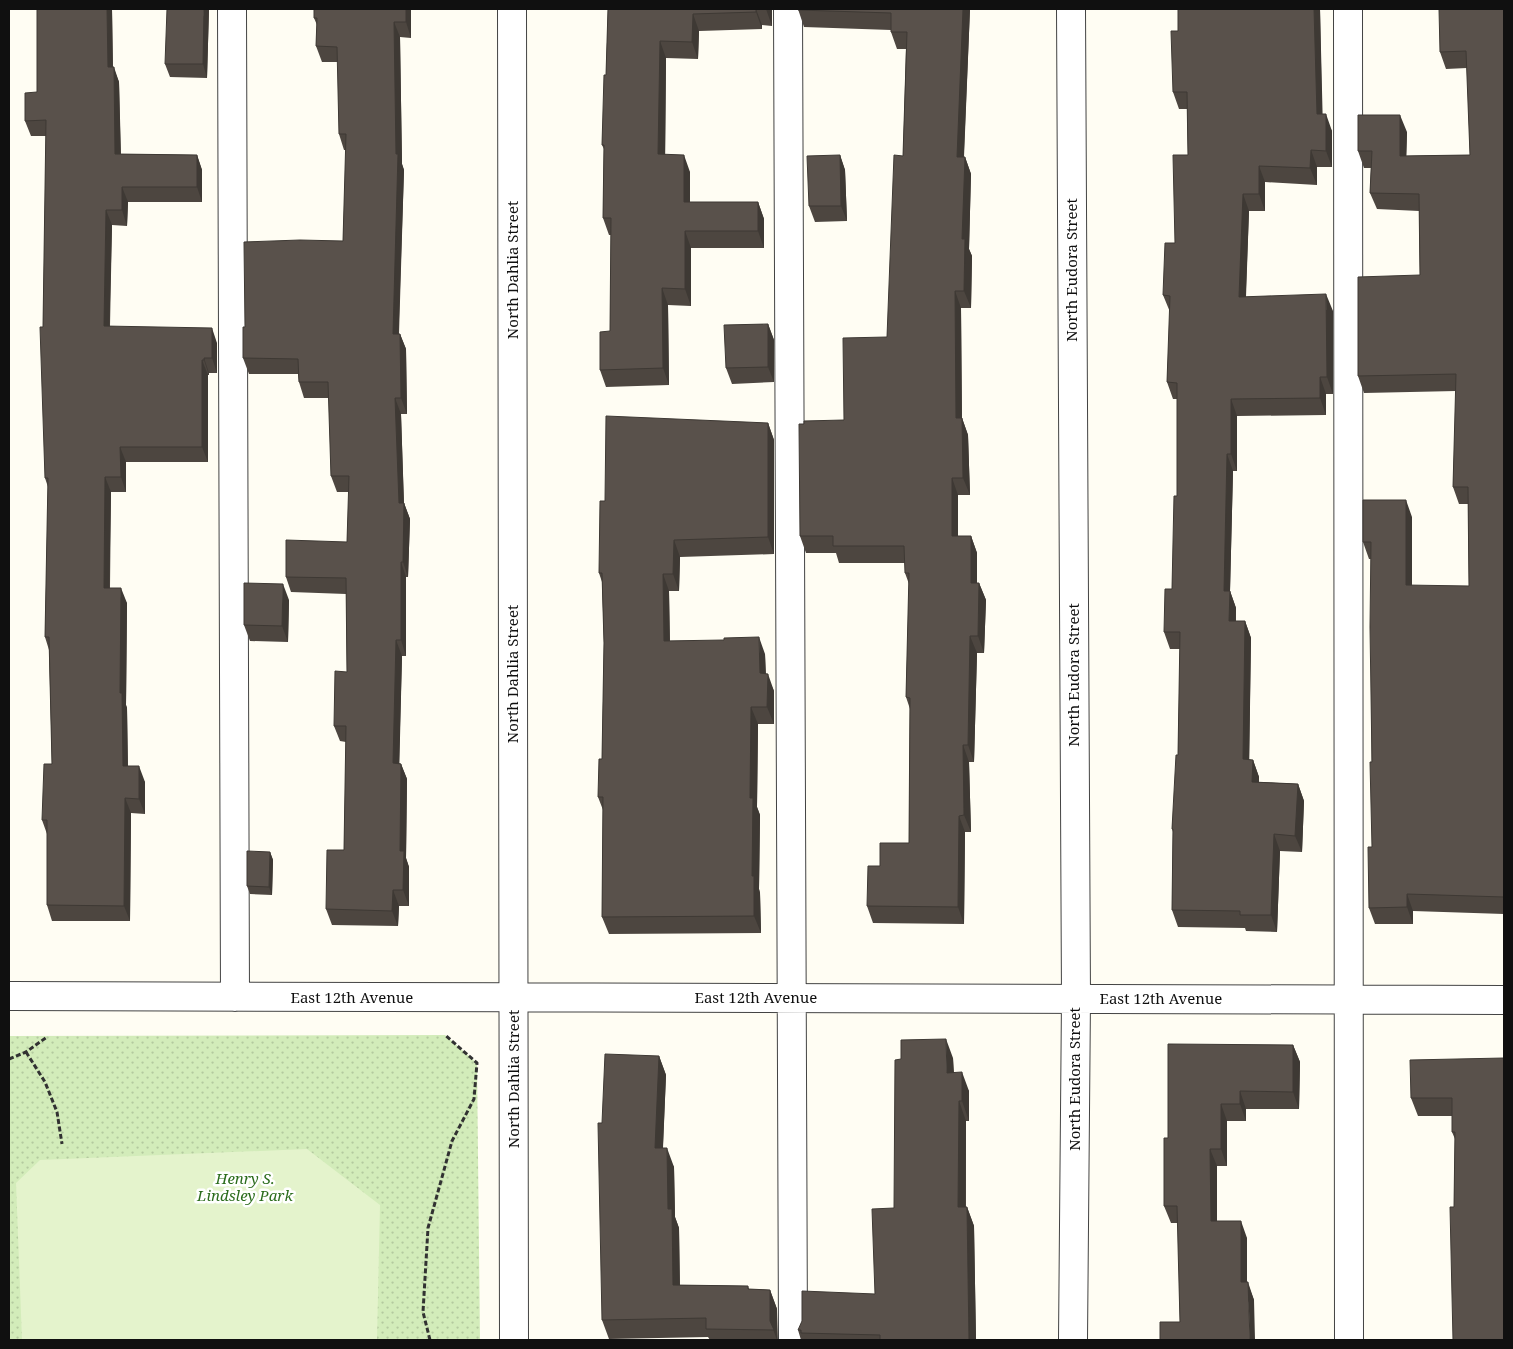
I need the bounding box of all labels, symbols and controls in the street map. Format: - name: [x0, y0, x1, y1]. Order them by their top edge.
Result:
- street label: North Eudora Street: [1061, 198, 1081, 342]
- street label: North Dahlia Street: [502, 201, 522, 339]
- street label: North Eudora Street: [1063, 603, 1083, 747]
- street label: North Dahlia Street: [502, 605, 522, 743]
- street label: East 12th Avenue: [291, 987, 413, 1007]
- street label: East 12th Avenue: [695, 987, 817, 1007]
- street label: East 12th Avenue: [1100, 988, 1222, 1008]
- street label: North Eudora Street: [1064, 1007, 1084, 1151]
- street label: North Dahlia Street: [503, 1010, 523, 1148]
- park label: Henry S. Lindsley Park: [196, 1168, 293, 1205]

